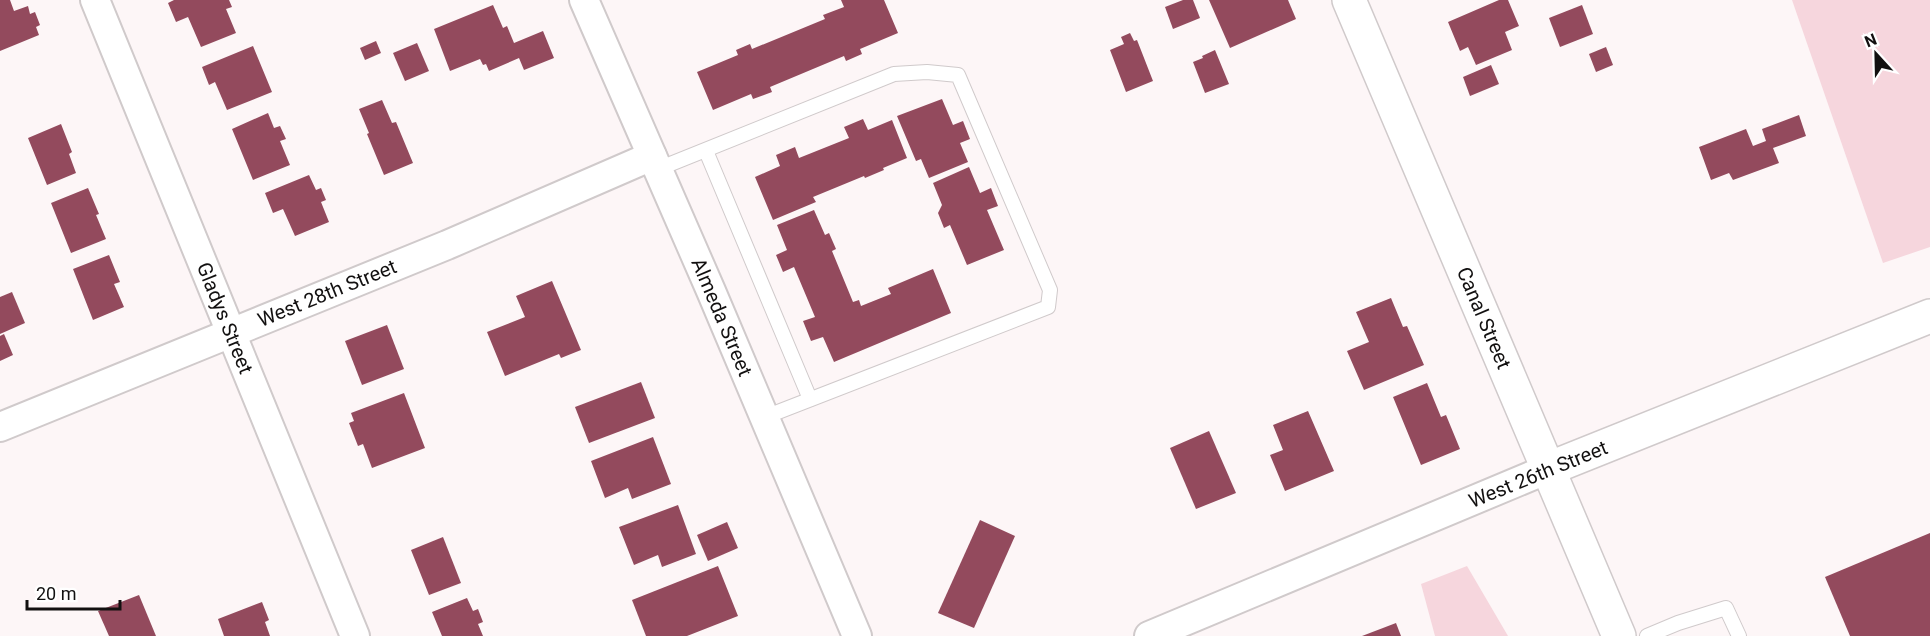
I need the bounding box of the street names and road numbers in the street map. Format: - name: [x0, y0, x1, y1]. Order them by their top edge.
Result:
- street label: West 28th Street: [254, 254, 400, 332]
- street label: Almeda Street: [686, 254, 758, 380]
- street label: Gladys Street: [192, 259, 258, 377]
- street label: Canal Street: [1452, 263, 1516, 373]
- street label: West 26th Street: [1465, 435, 1611, 513]

